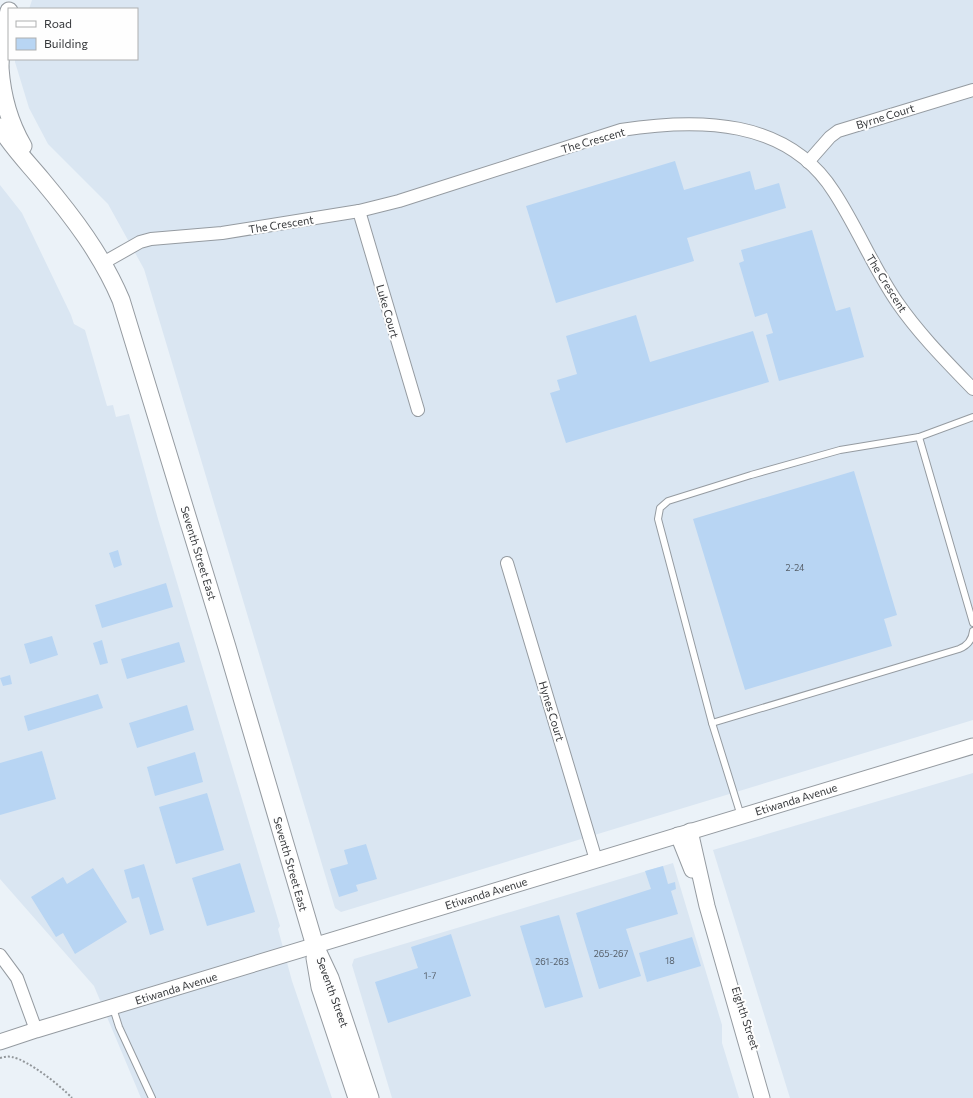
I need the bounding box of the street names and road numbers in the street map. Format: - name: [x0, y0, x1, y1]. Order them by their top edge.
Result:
- street label: Byrne Court: [854, 101, 916, 131]
- street label: The Crescent: [560, 125, 627, 155]
- street label: The Crescent: [247, 212, 315, 236]
- street label: The Crescent: [864, 252, 910, 315]
- street label: Luke Court: [374, 283, 402, 340]
- street label: Seventh Street East: [179, 504, 220, 602]
- street label: Hynes Court: [537, 679, 567, 743]
- street label: Etiwanda Avenue: [753, 780, 839, 818]
- street label: Seventh Street East: [271, 815, 311, 913]
- street label: Etiwanda Avenue: [443, 874, 529, 912]
- street label: Seventh Street: [314, 955, 352, 1029]
- street label: Etiwanda Avenue: [133, 969, 219, 1007]
- street label: Eighth Street: [730, 985, 762, 1052]

